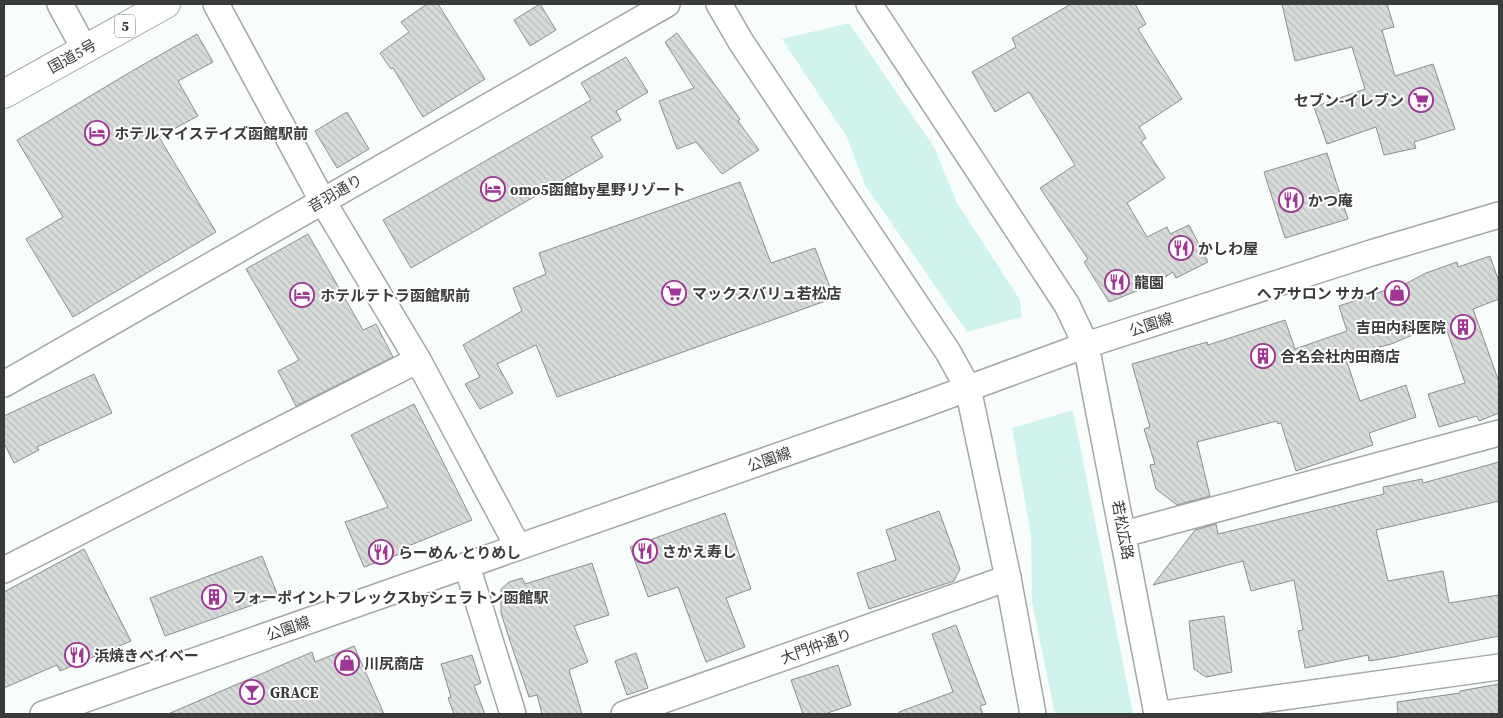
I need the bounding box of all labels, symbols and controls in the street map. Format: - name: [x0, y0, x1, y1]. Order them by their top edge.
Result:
- road number: 5: [115, 15, 135, 38]
- street label: 国道5号: [44, 34, 100, 78]
- supermarket icon: セブン-イレブン: [1408, 87, 1434, 113]
- place label: セブン-イレブン: [1294, 90, 1404, 111]
- hotel icon: ホテルマイステイズ函館駅前: [84, 120, 110, 146]
- place label: ホテルマイステイズ函館駅前: [114, 123, 308, 144]
- street label: 音羽通り: [304, 169, 366, 217]
- hotel icon: omo5函館by星野リゾート: [480, 176, 506, 202]
- place label: omo5函館by星野リゾート: [510, 179, 686, 200]
- restaurant icon: かつ庵: [1278, 187, 1304, 213]
- place label: かつ庵: [1308, 190, 1353, 211]
- restaurant icon: かしわ屋: [1168, 235, 1194, 261]
- place label: かしわ屋: [1198, 238, 1258, 259]
- restaurant icon: 龍園: [1104, 269, 1130, 295]
- place label: 龍園: [1134, 272, 1164, 293]
- supermarket icon: マックスバリュ若松店: [661, 280, 687, 306]
- shop icon: ヘアサロン サカイ: [1384, 280, 1410, 306]
- hotel icon: ホテルテトラ函館駅前: [289, 282, 315, 308]
- place label: マックスバリュ若松店: [692, 283, 842, 304]
- place label: ヘアサロン サカイ: [1257, 283, 1380, 304]
- place label: ホテルテトラ函館駅前: [320, 285, 470, 306]
- street label: 公園線: [1126, 307, 1176, 341]
- building icon: 吉田内科医院: [1450, 314, 1476, 340]
- place label: 吉田内科医院: [1356, 317, 1446, 338]
- building icon: 合名会社内田商店: [1250, 343, 1276, 369]
- place label: 合名会社内田商店: [1280, 346, 1400, 367]
- street label: 公園線: [744, 442, 794, 476]
- street label: 若松広路: [1107, 499, 1139, 561]
- restaurant icon: さかえ寿し: [632, 538, 658, 564]
- restaurant icon: らーめん とりめし: [368, 539, 394, 565]
- place label: さかえ寿し: [662, 541, 737, 562]
- place label: らーめん とりめし: [398, 542, 521, 563]
- building icon: フォーポイントフレックスbyシェラトン函館駅: [201, 584, 227, 610]
- place label: フォーポイントフレックスbyシェラトン函館駅: [232, 587, 549, 608]
- street label: 公園線: [263, 611, 313, 645]
- street label: 大門仲通り: [777, 623, 855, 669]
- restaurant icon: 浜焼きベイベー: [64, 642, 90, 668]
- place label: 浜焼きベイベー: [94, 645, 199, 666]
- shop icon: 川尻商店: [334, 650, 360, 676]
- place label: 川尻商店: [364, 653, 424, 674]
- bar icon: GRACE: [239, 679, 265, 705]
- place label: GRACE: [270, 682, 318, 703]

